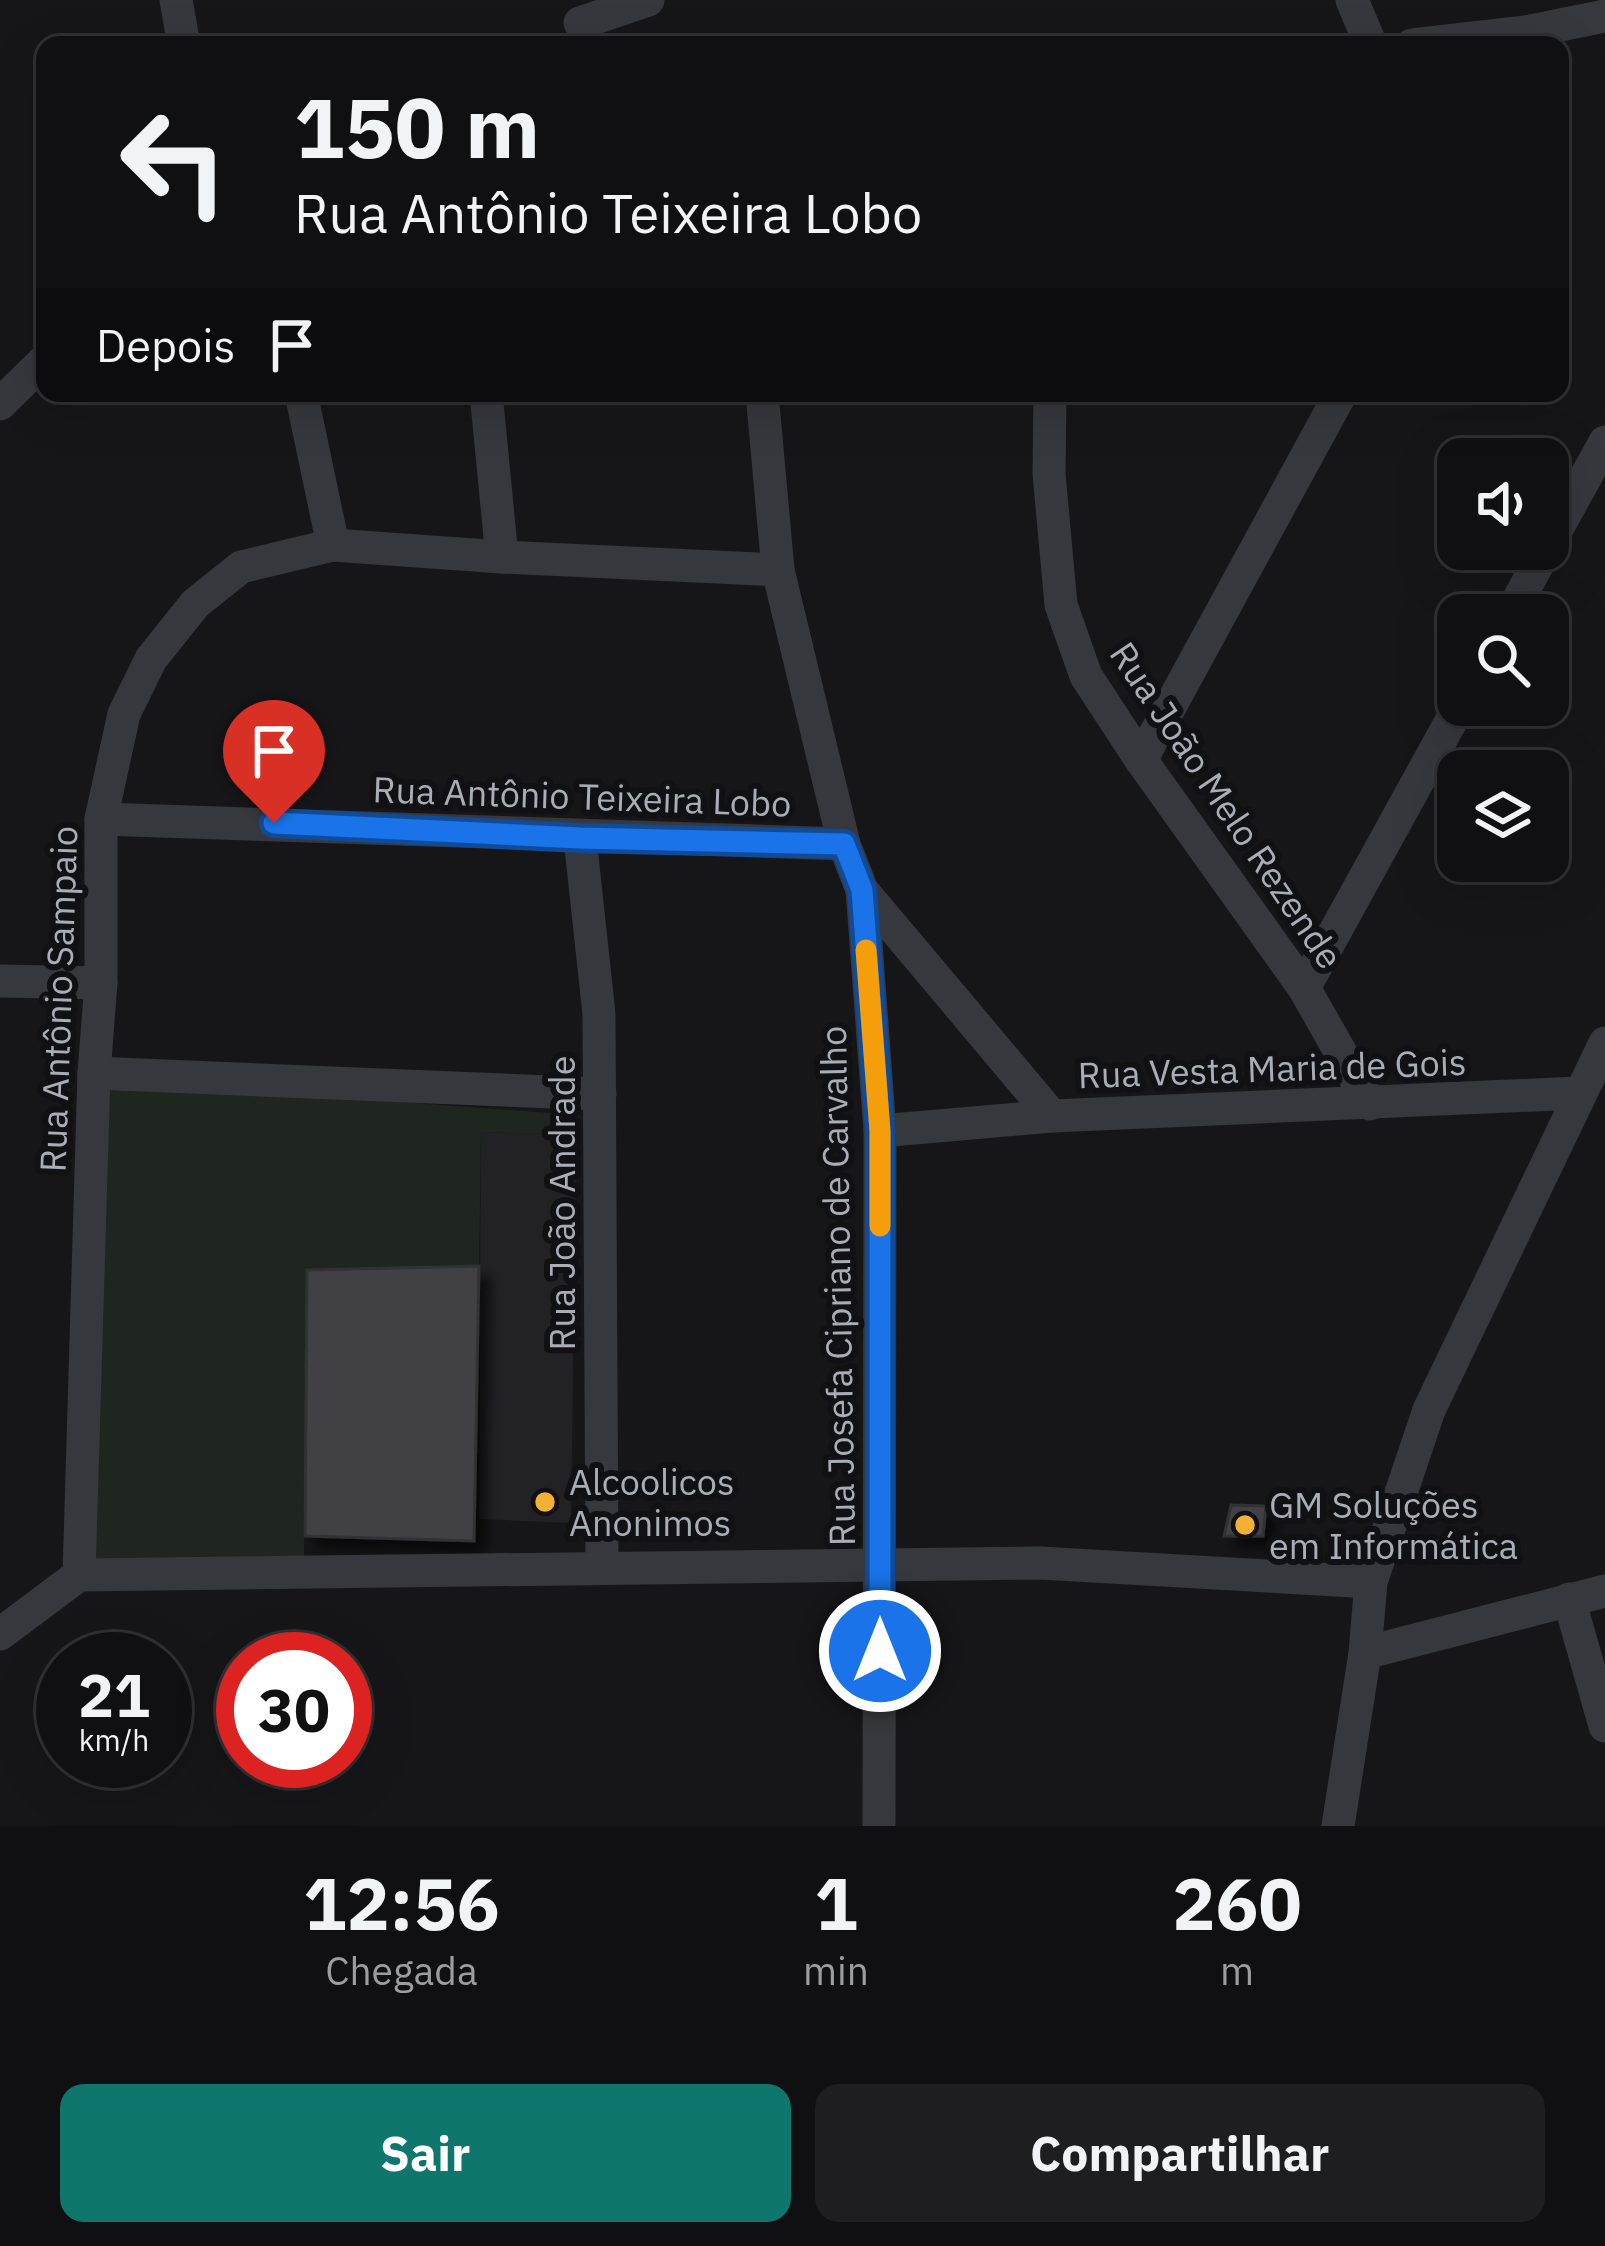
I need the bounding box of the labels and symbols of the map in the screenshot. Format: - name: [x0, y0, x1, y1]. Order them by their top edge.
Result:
- street label: Rua João Melo Rezende: [1100, 633, 1354, 977]
- pin: [223, 700, 325, 823]
- street label: Rua Antônio Teixeira Lobo: [372, 765, 792, 827]
- street label: Rua Antônio Sampaio: [28, 825, 88, 1173]
- street label: Rua Josefa Cipriano de Carvalho: [809, 1025, 865, 1547]
- street label: Rua Vesta Maria de Gois: [1077, 1038, 1467, 1098]
- street label: Rua João Andrade: [538, 1056, 585, 1350]
- place label: Alcoolicos Anonimos: [569, 1458, 734, 1546]
- place label: GM Soluções em Informática: [1269, 1481, 1518, 1569]
- marker: Alcoolicos Anonimos: [532, 1489, 558, 1515]
- marker: GM Soluções em Informática: [1232, 1512, 1258, 1538]
- position arrow: [817, 1588, 943, 1714]
- speed limit sign: 30: [216, 1632, 372, 1788]

